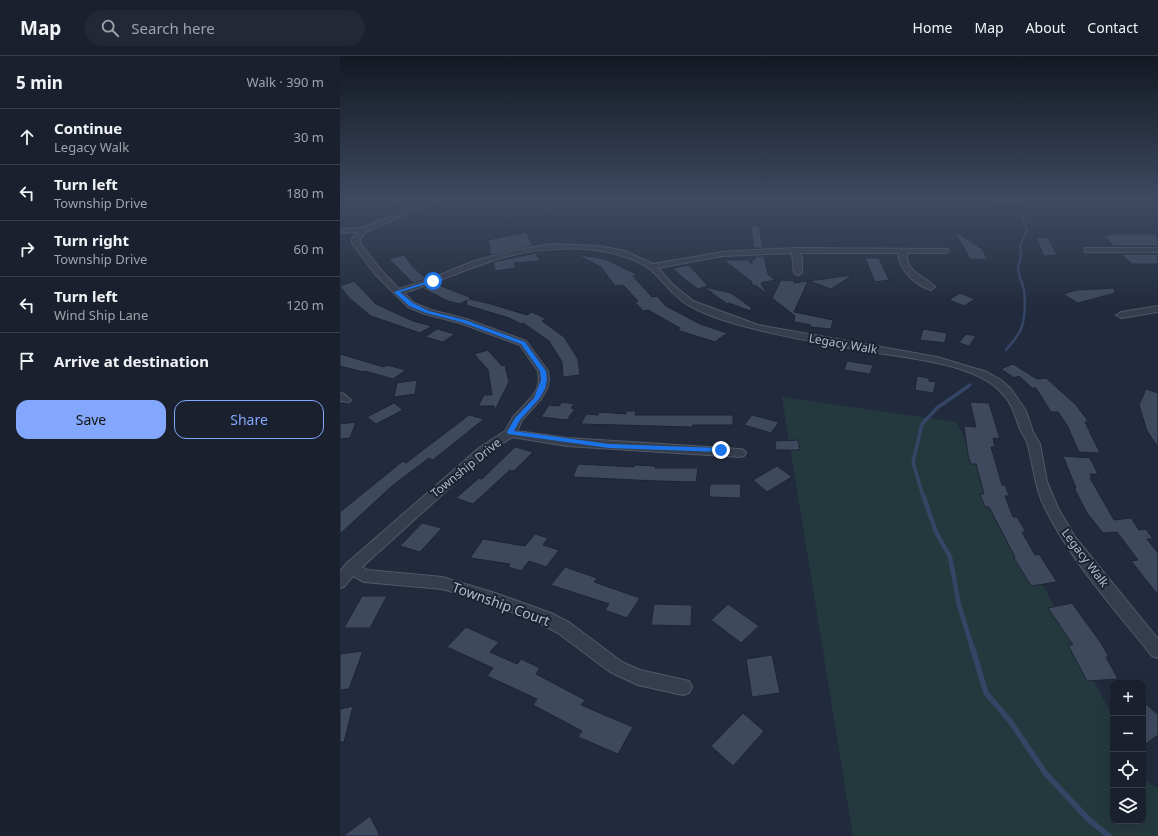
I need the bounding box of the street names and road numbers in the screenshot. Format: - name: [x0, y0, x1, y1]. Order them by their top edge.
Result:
- street label: Legacy Walk: [807, 329, 879, 358]
- street label: Township Drive: [427, 434, 505, 501]
- street label: Legacy Walk: [1058, 525, 1113, 591]
- street label: Township Court: [450, 577, 553, 630]

